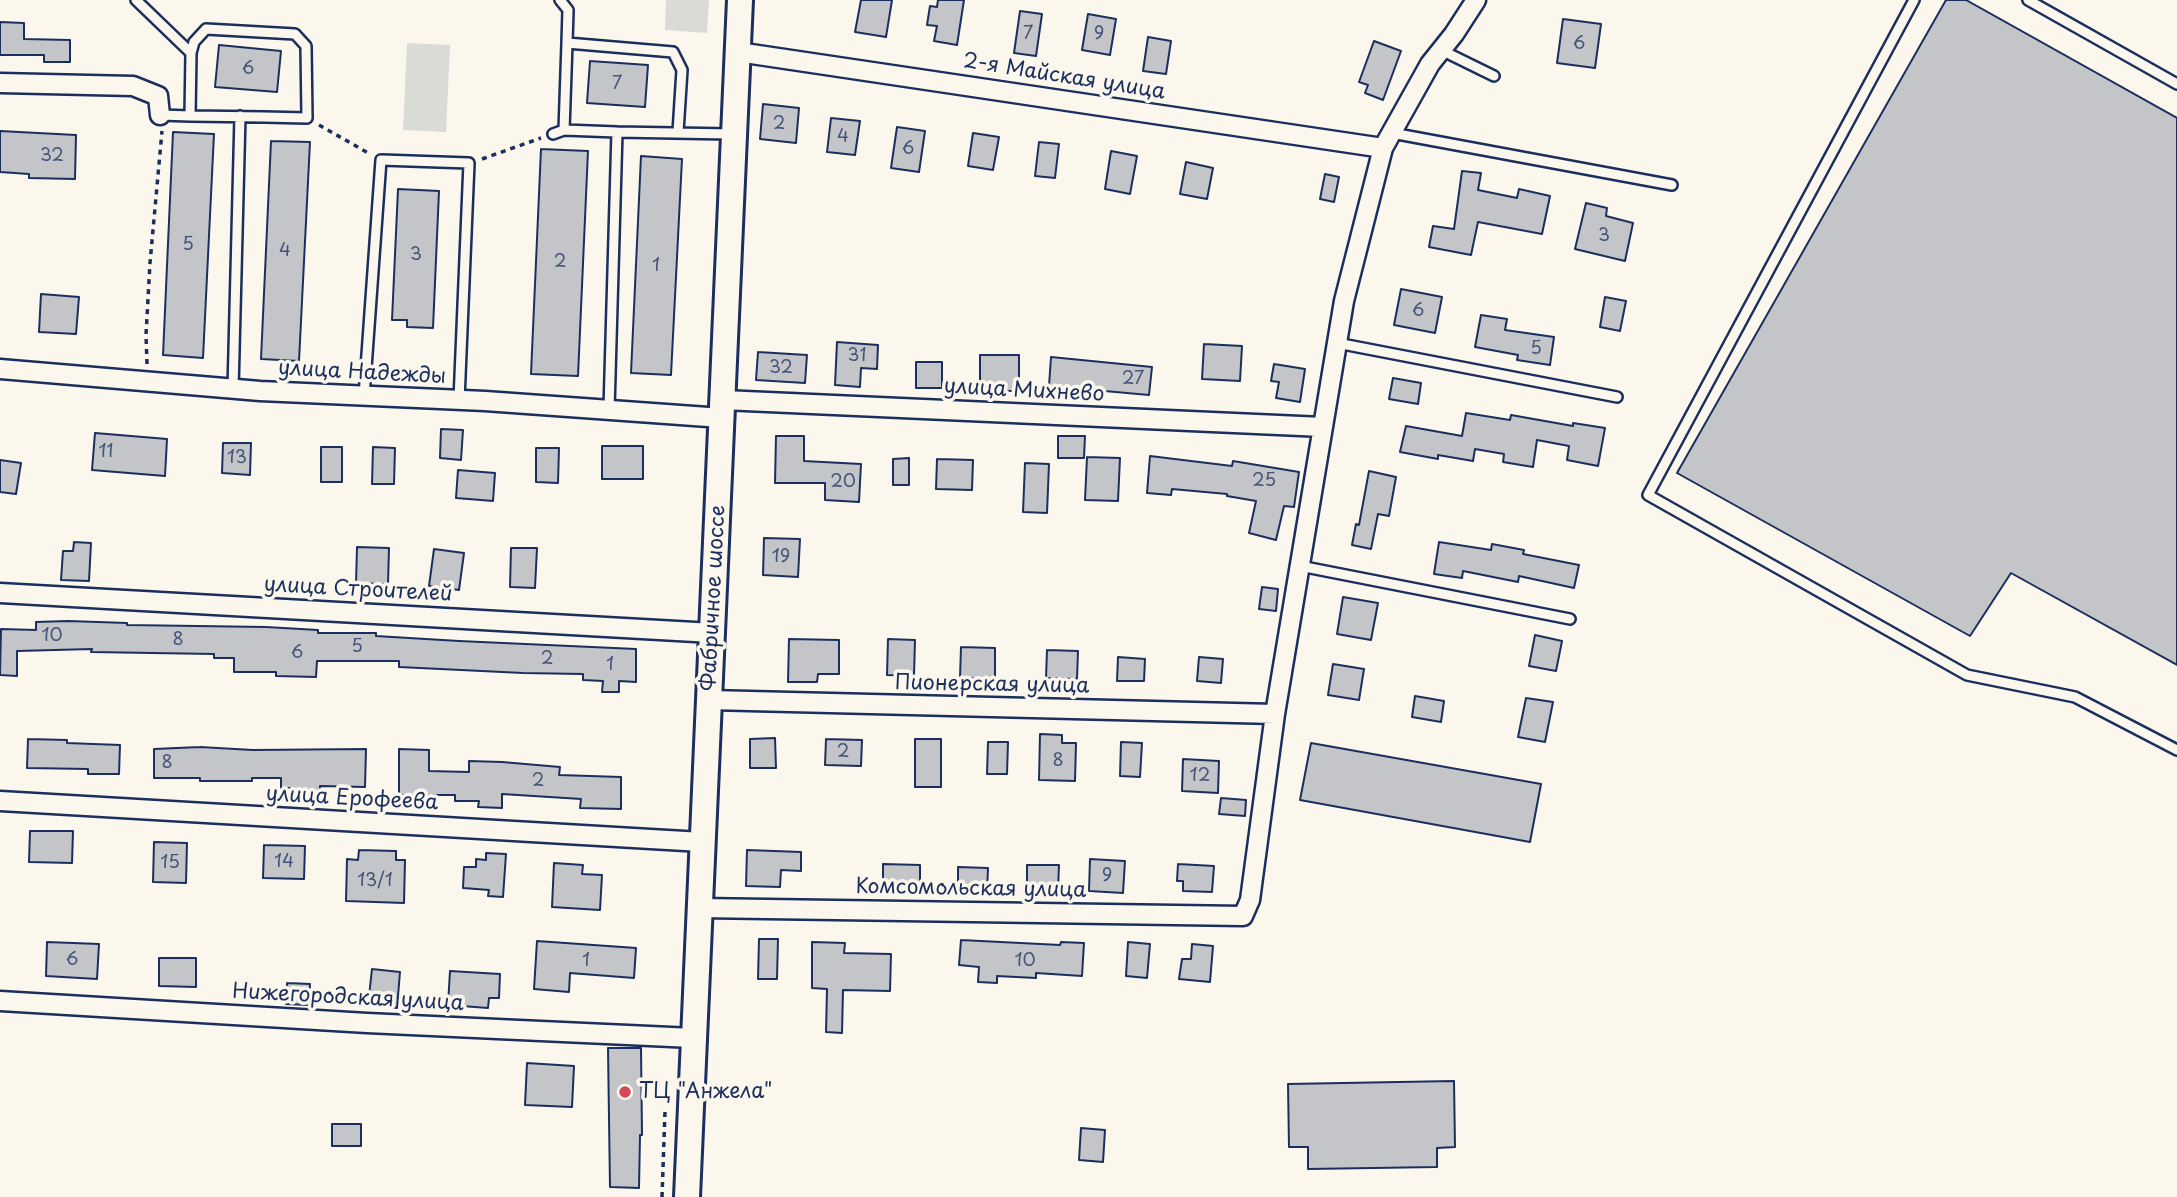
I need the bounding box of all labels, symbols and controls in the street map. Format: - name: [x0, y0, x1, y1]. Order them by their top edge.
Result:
- house number: 7: [1023, 23, 1033, 45]
- house number: 9: [1094, 23, 1104, 45]
- house number: 6: [1573, 33, 1585, 55]
- street label: 2-я Майская улица: [961, 49, 1167, 105]
- house number: 6: [242, 58, 254, 80]
- house number: 7: [612, 73, 622, 95]
- house number: 2: [773, 113, 785, 135]
- house number: 4: [837, 126, 849, 148]
- house number: 6: [902, 138, 914, 160]
- house number: 32: [40, 145, 64, 167]
- house number: 3: [1598, 225, 1610, 247]
- house number: 5: [182, 234, 194, 256]
- house number: 4: [279, 240, 291, 262]
- house number: 3: [410, 244, 422, 266]
- house number: 2: [554, 251, 566, 273]
- house number: 1: [652, 255, 660, 277]
- house number: 6: [1412, 300, 1424, 322]
- house number: 5: [1530, 338, 1542, 360]
- house number: 31: [848, 345, 866, 367]
- street label: улица Надежды: [277, 356, 447, 390]
- house number: 32: [769, 357, 793, 379]
- house number: 27: [1122, 368, 1144, 390]
- street label: улица Михнево: [943, 374, 1105, 408]
- house number: 11: [98, 441, 114, 463]
- house number: 13: [227, 447, 247, 469]
- house number: 25: [1252, 470, 1276, 492]
- house number: 20: [830, 471, 856, 493]
- street label: Фабричное шоссе: [697, 504, 731, 692]
- house number: 19: [772, 546, 790, 568]
- street label: улица Строителей: [263, 572, 453, 608]
- house number: 10: [41, 625, 63, 647]
- house number: 8: [172, 629, 184, 651]
- house number: 5: [351, 636, 363, 658]
- house number: 6: [291, 642, 303, 664]
- house number: 2: [541, 648, 553, 670]
- house number: 1: [606, 654, 614, 676]
- street label: Пионерская улица: [895, 671, 1089, 699]
- house number: 2: [837, 741, 849, 763]
- house number: 8: [1052, 750, 1064, 772]
- house number: 8: [161, 752, 173, 774]
- house number: 12: [1190, 765, 1210, 787]
- house number: 2: [532, 770, 544, 792]
- street label: улица Ерофеева: [265, 782, 439, 816]
- house number: 14: [274, 851, 294, 873]
- house number: 15: [160, 852, 180, 874]
- house number: 9: [1102, 865, 1112, 887]
- house number: 13/1: [357, 870, 393, 892]
- street label: Комсомольская улица: [855, 874, 1087, 904]
- house number: 6: [66, 949, 78, 971]
- house number: 1: [582, 950, 590, 972]
- house number: 10: [1014, 950, 1036, 972]
- street label: Нижегородская улица: [232, 979, 464, 1017]
- place label: ТЦ "Анжела": [639, 1079, 772, 1105]
- marker: ТЦ "Анжела": [617, 1084, 633, 1100]

